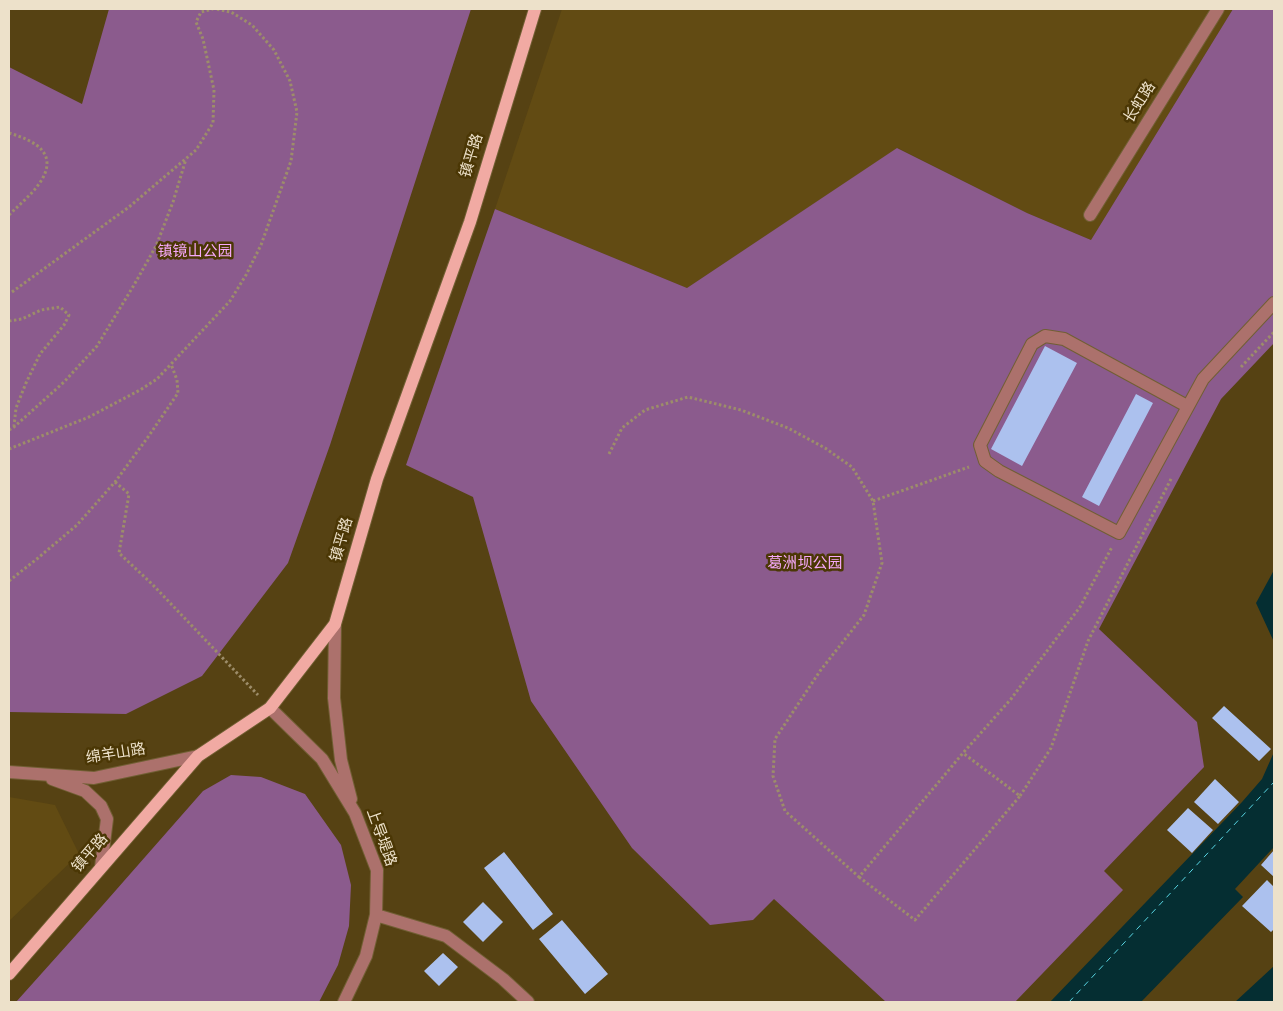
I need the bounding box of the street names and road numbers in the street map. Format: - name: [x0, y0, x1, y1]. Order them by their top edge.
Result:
- street label: 长虹路: [1121, 79, 1161, 127]
- street label: 镇平路: [458, 132, 488, 180]
- street label: 镇平路: [328, 516, 358, 564]
- street label: 绵羊山路: [85, 741, 147, 769]
- street label: 上导堤路: [361, 807, 399, 869]
- street label: 镇平路: [69, 831, 113, 877]

